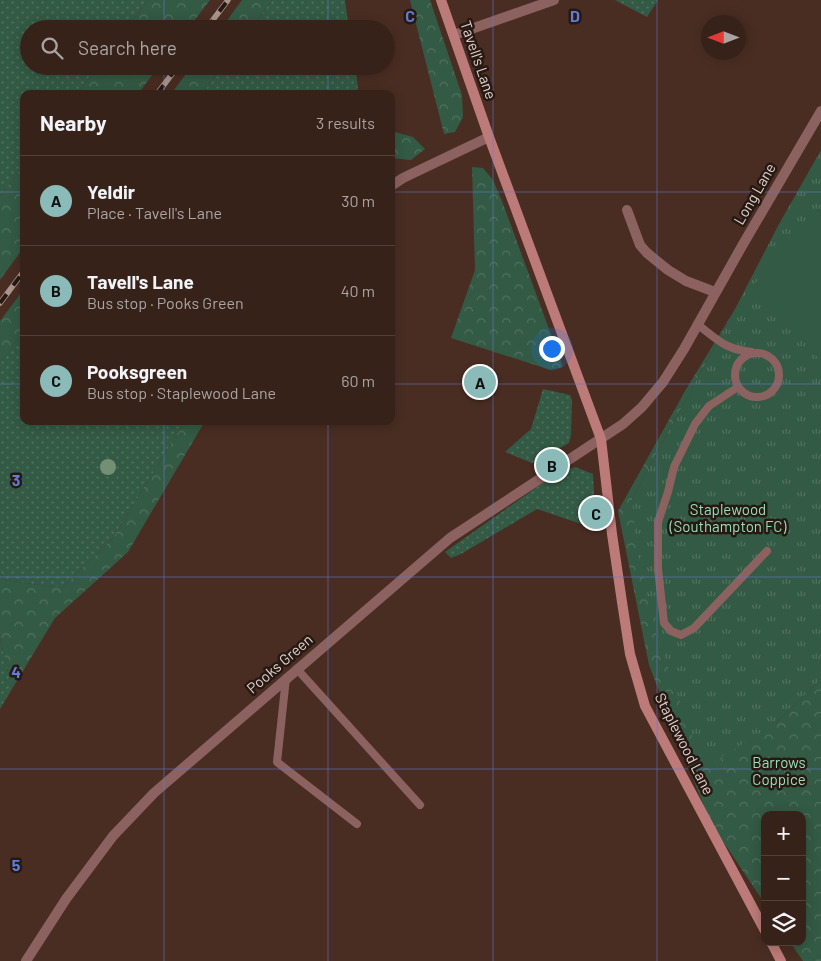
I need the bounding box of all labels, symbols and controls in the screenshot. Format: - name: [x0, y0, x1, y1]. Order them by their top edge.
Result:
- text: C: [405, 6, 415, 25]
- text: D: [570, 6, 580, 25]
- north arrow: [701, 15, 746, 60]
- street label: Tavell's Lane: [457, 18, 501, 101]
- search box: [20, 20, 395, 75]
- icon: search: [38, 34, 66, 62]
- text: Search here: [78, 36, 177, 59]
- text: Nearby: [40, 110, 106, 135]
- text: 3 results: [316, 113, 375, 132]
- street label: Long Lane: [729, 160, 779, 227]
- text: Yeldir: [87, 180, 135, 203]
- text: A: [51, 191, 61, 210]
- text: 30 m: [341, 191, 375, 210]
- text: Place · Tavell's Lane: [87, 203, 222, 222]
- text: Tavell's Lane: [87, 270, 194, 293]
- text: B: [51, 281, 61, 300]
- text: 40 m: [341, 281, 375, 300]
- text: Bus stop · Pooks Green: [87, 293, 244, 312]
- your location: [539, 336, 565, 362]
- text: Pooksgreen: [87, 360, 187, 383]
- pin: A: [464, 363, 496, 401]
- text: C: [51, 371, 61, 390]
- text: 60 m: [341, 371, 375, 390]
- text: Bus stop · Staplewood Lane: [87, 383, 276, 402]
- pin: B: [536, 446, 568, 484]
- text: 3: [12, 470, 20, 489]
- pin: C: [580, 494, 612, 532]
- park label: Staplewood (Southampton FC): [669, 500, 786, 535]
- street label: Pooks Green: [243, 630, 316, 697]
- text: 4: [11, 662, 21, 681]
- street label: Staplewood Lane: [652, 690, 718, 797]
- park label: Barrows Coppice: [752, 753, 806, 788]
- map controls: [761, 811, 806, 946]
- button: +: [761, 811, 806, 856]
- text: 5: [12, 855, 21, 874]
- button: −: [761, 856, 806, 901]
- button: layers: [761, 901, 806, 946]

